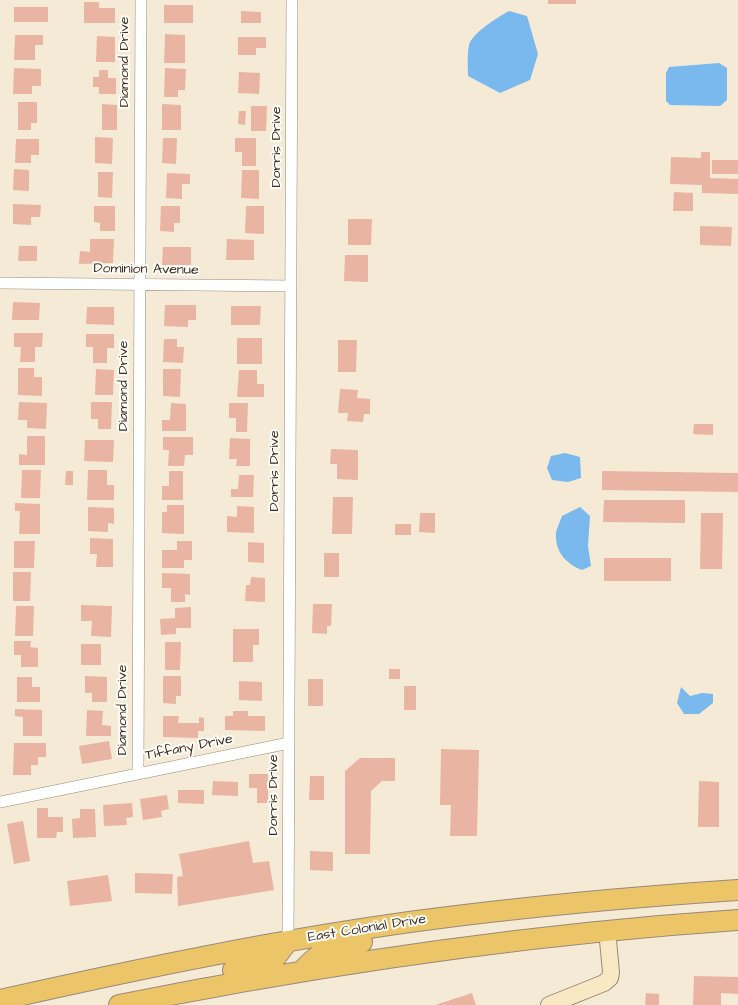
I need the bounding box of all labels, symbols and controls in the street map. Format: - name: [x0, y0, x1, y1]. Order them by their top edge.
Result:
- street label: Diamond Drive: [117, 17, 133, 107]
- street label: Dorris Drive: [269, 107, 285, 187]
- street label: Dominion Avenue: [93, 261, 199, 279]
- street label: Diamond Drive: [116, 341, 132, 431]
- street label: Dorris Drive: [267, 431, 283, 511]
- street label: Diamond Drive: [115, 665, 131, 755]
- street label: Tiffany Drive: [144, 731, 234, 765]
- street label: Dorris Drive: [266, 755, 282, 835]
- street label: East Colonial Drive: [307, 911, 427, 947]

